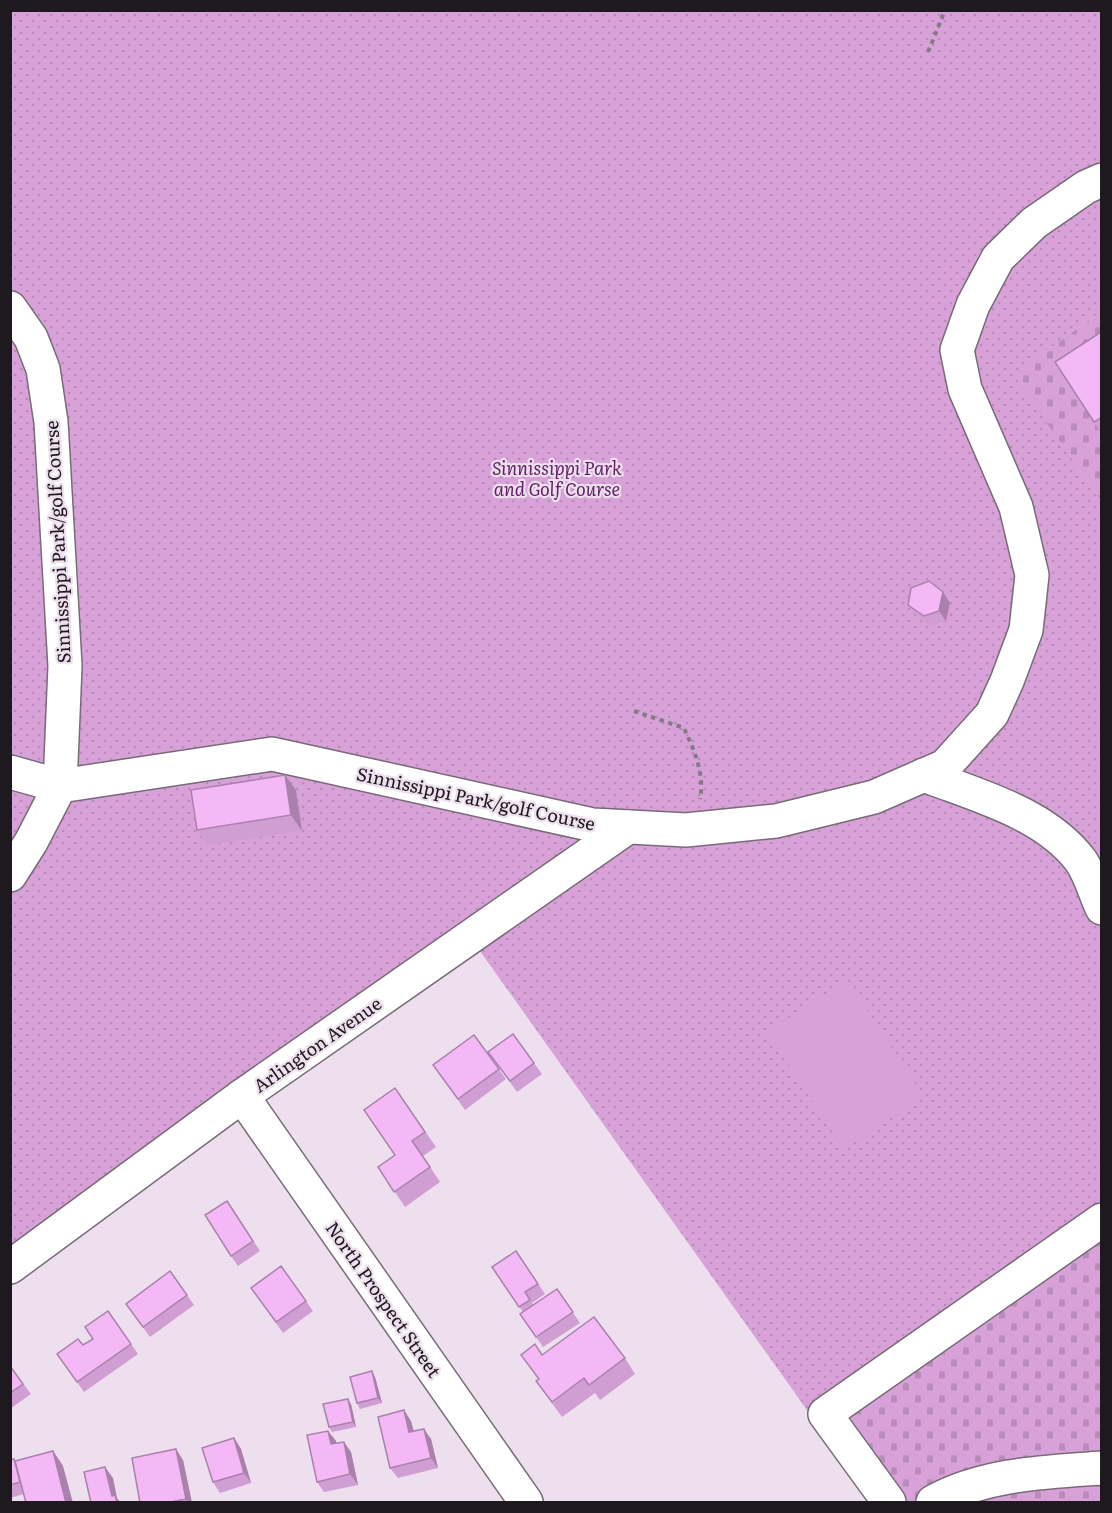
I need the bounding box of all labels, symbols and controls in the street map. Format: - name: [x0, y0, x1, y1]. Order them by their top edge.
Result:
- street label: Sinnissippi Park/golf Course: [37, 420, 77, 664]
- park label: Sinnissippi Park and Golf Course: [492, 454, 622, 502]
- street label: Sinnissippi Park/golf Course: [354, 760, 598, 836]
- street label: Arlington Avenue: [247, 990, 387, 1098]
- street label: North Prospect Street: [320, 1215, 449, 1383]

